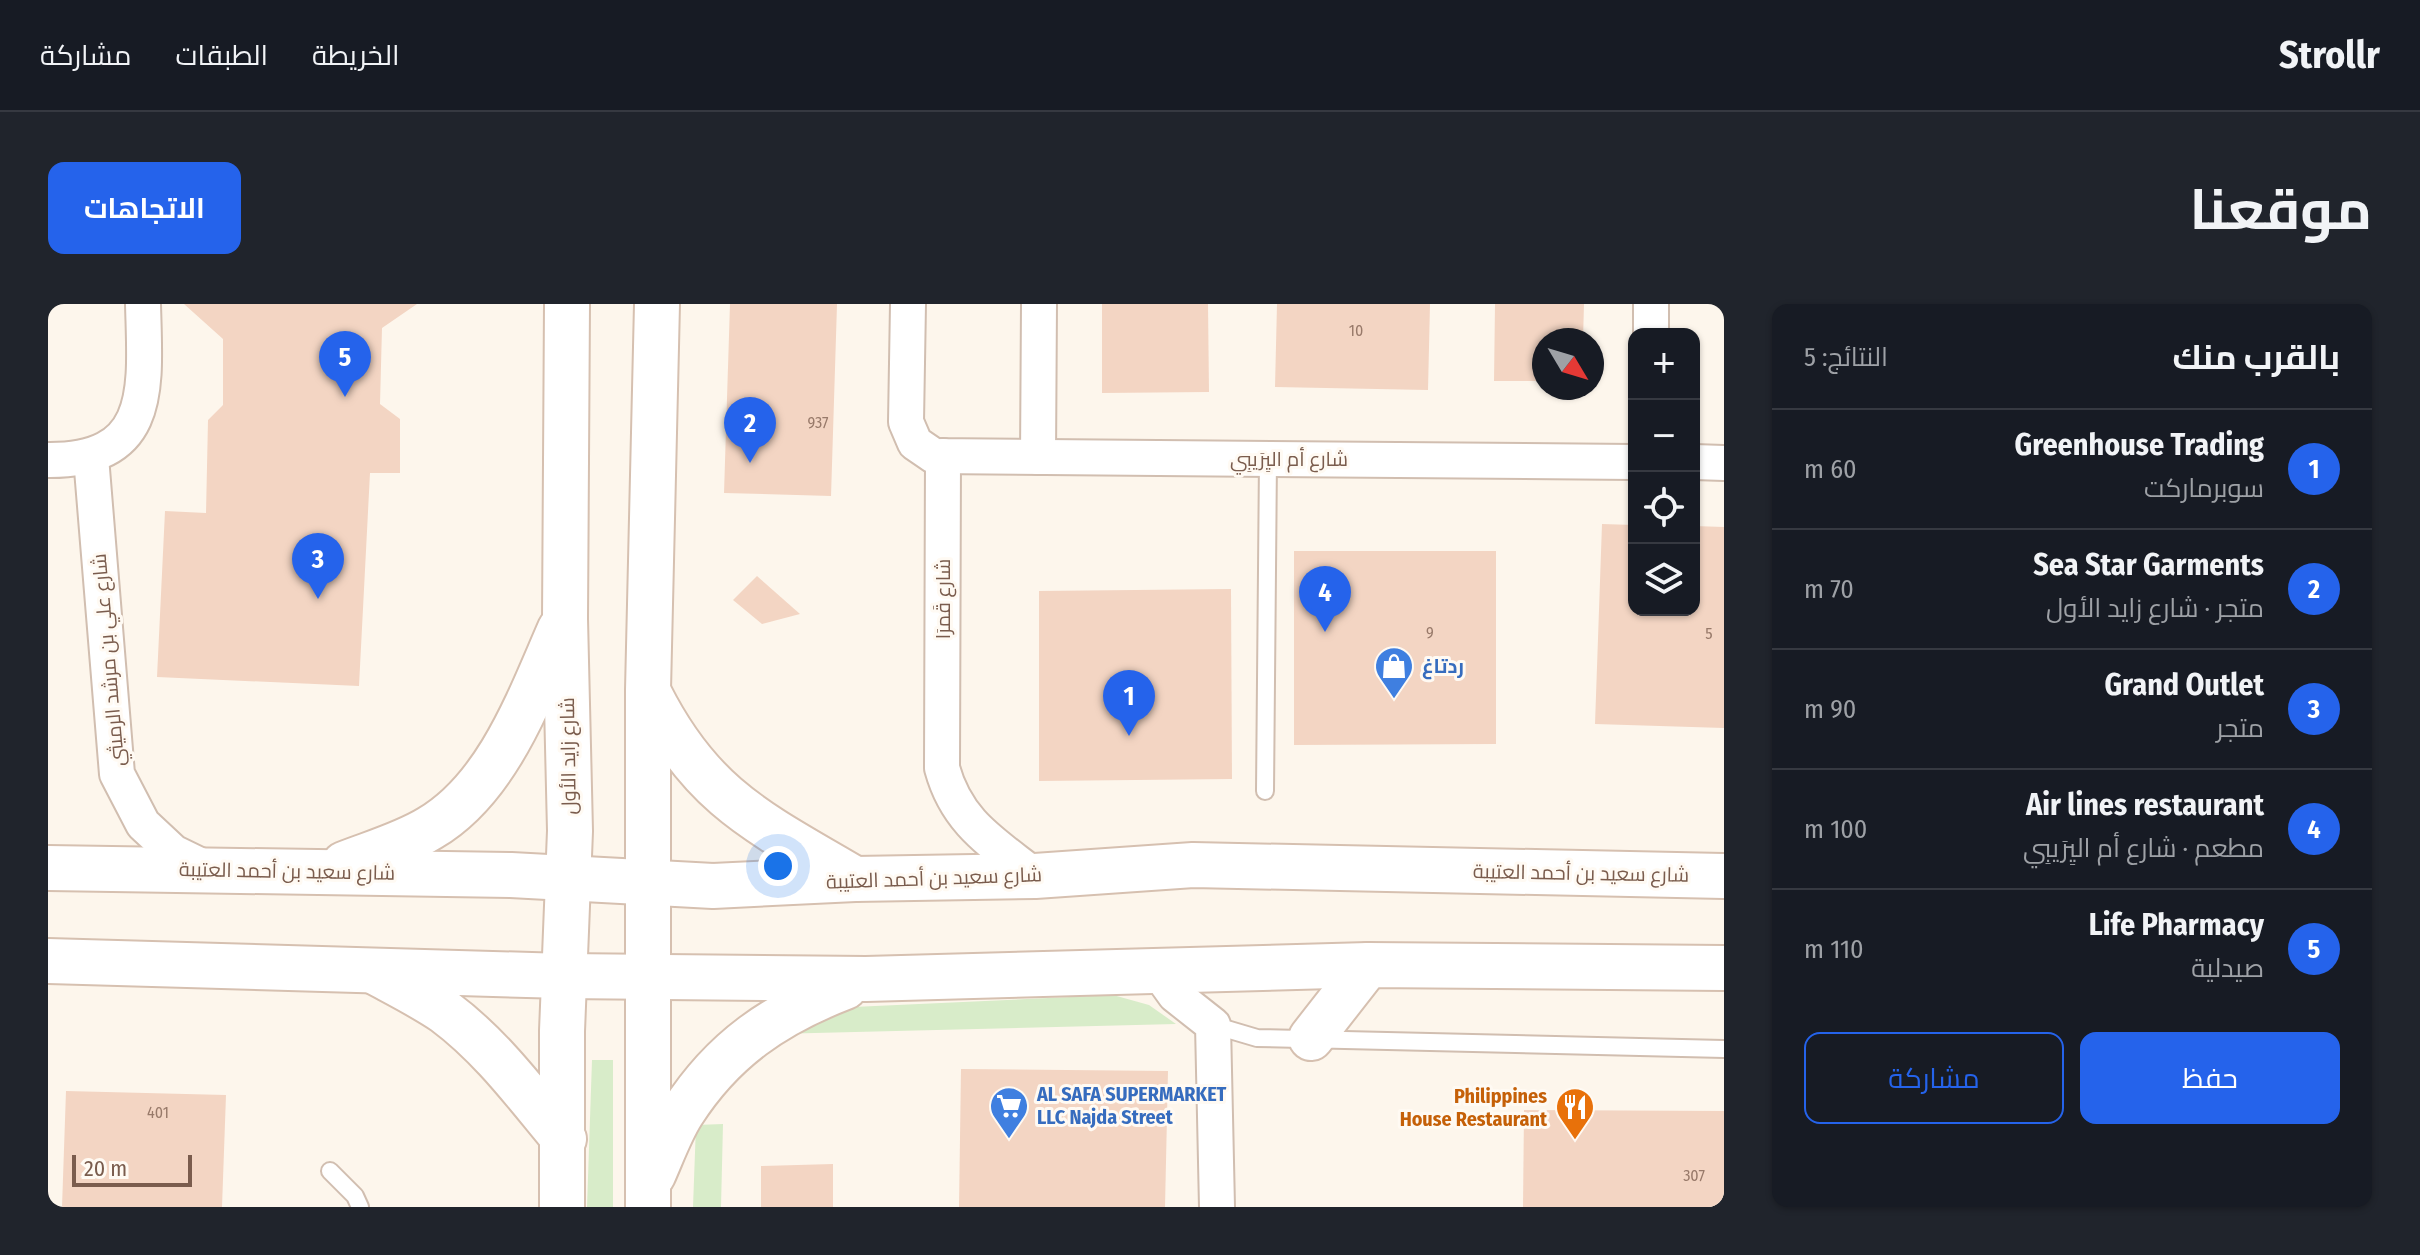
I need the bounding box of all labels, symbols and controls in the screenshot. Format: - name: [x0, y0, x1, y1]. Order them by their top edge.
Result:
- text: Strollr: [2279, 32, 2380, 78]
- text: مشاركة: [40, 39, 131, 72]
- text: الطبقات: [175, 39, 268, 72]
- text: الخريطة: [312, 39, 399, 72]
- button: الاتجاهات: [48, 162, 241, 254]
- text: موقعنا: [2189, 177, 2372, 244]
- house number: 10: [1349, 321, 1363, 340]
- north arrow: [1532, 328, 1604, 400]
- map controls: [1628, 328, 1700, 616]
- button: +: [1628, 328, 1700, 400]
- pin: 5: [319, 331, 371, 397]
- text: بالقرب منك: [2173, 337, 2340, 378]
- text: النتائج: 5: [1804, 342, 1888, 373]
- pin: 2: [724, 397, 776, 463]
- button: −: [1628, 400, 1700, 472]
- house number: 937: [807, 413, 829, 432]
- text: Greenhouse Trading: [2015, 427, 2264, 463]
- street label: شارع أم اليِرَيبِي: [1230, 447, 1348, 475]
- text: 60 m: [1804, 454, 1857, 485]
- text: 1: [2309, 454, 2320, 485]
- button: locate: [1628, 472, 1700, 544]
- text: سوبرماركت: [2144, 473, 2264, 504]
- pin: 3: [292, 533, 344, 599]
- button: layers: [1628, 544, 1700, 616]
- text: Sea Star Garments: [2033, 547, 2264, 583]
- street label: شارع علي بن مرشد الرميثي: [87, 552, 133, 767]
- street label: شارع قَمرَا: [931, 559, 957, 639]
- pin: 4: [1299, 566, 1351, 632]
- text: 70 m: [1804, 574, 1854, 605]
- text: 2: [2308, 574, 2320, 605]
- text: متجر · شارع زايد الأول: [2046, 593, 2264, 624]
- house number: 9: [1426, 623, 1434, 642]
- house number: 5: [1705, 624, 1713, 643]
- shop icon: ردتاغ: [1373, 645, 1415, 700]
- place label: ردتاغ: [1422, 654, 1464, 680]
- text: Grand Outlet: [2104, 667, 2264, 703]
- pin: 1: [1103, 670, 1155, 736]
- text: 90 m: [1804, 694, 1856, 725]
- text: 3: [2308, 694, 2320, 725]
- street label: شارع زايد الأول: [555, 697, 583, 815]
- text: متجر: [2216, 713, 2264, 744]
- text: Air lines restaurant: [2026, 787, 2264, 823]
- text: 100 m: [1804, 814, 1867, 845]
- text: 4: [2307, 814, 2321, 845]
- text: مطعم · شارع أم اليِرَيبِي: [2023, 833, 2264, 864]
- your location: [758, 846, 798, 886]
- street label: شارع سعيد بن أحمد العتيبة: [179, 857, 395, 887]
- street label: شارع سعيد بن أحمد العتيبة: [1473, 859, 1689, 889]
- street label: شارع سعيد بن أحمد العتيبة: [826, 862, 1043, 896]
- text: Life Pharmacy: [2089, 907, 2264, 943]
- text: 110 m: [1804, 934, 1864, 965]
- text: 5: [2308, 934, 2320, 965]
- text: صيدلية: [2191, 953, 2264, 984]
- button: مشاركة: [1804, 1032, 2064, 1124]
- button: حفظ: [2080, 1032, 2340, 1124]
- place label: AL SAFA SUPERMARKET LLC Najda Street: [1036, 1082, 1227, 1129]
- place label: Philippines House Restaurant: [1400, 1084, 1548, 1131]
- supermarket icon: AL SAFA SUPERMARKET LLC Najda Street: [988, 1085, 1030, 1140]
- restaurant icon: Philippines House Restaurant: [1554, 1086, 1596, 1141]
- house number: 401: [147, 1103, 169, 1122]
- scale bar: [72, 1151, 192, 1187]
- text: 20 m: [84, 1155, 127, 1182]
- house number: 307: [1683, 1166, 1705, 1185]

